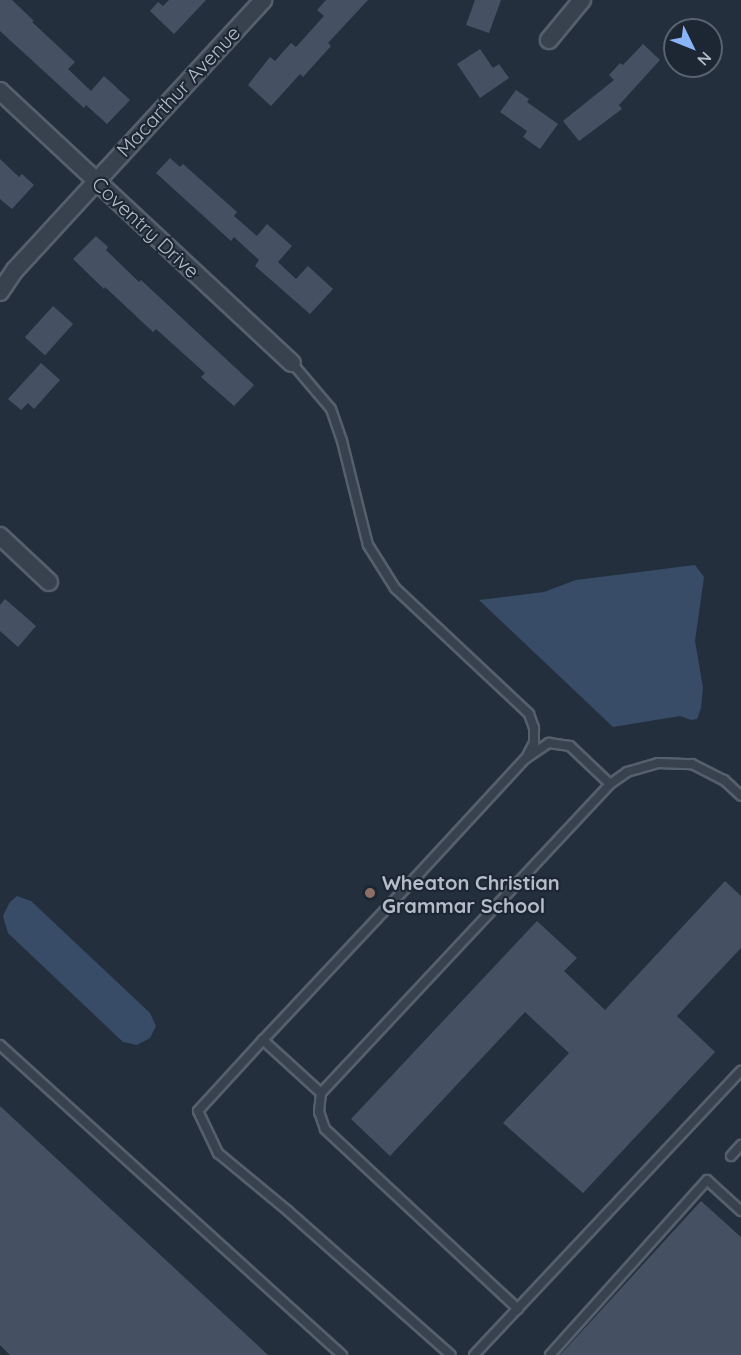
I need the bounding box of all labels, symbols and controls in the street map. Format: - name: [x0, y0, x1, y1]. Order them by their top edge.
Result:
- north arrow: [663, 18, 723, 78]
- street label: Macarthur Avenue: [111, 21, 245, 161]
- text: N: [693, 48, 716, 70]
- street label: Coventry Drive: [87, 171, 205, 283]
- place label: Wheaton Christian Grammar School: [382, 870, 560, 917]
- marker: Wheaton Christian Grammar School: [363, 886, 377, 900]

